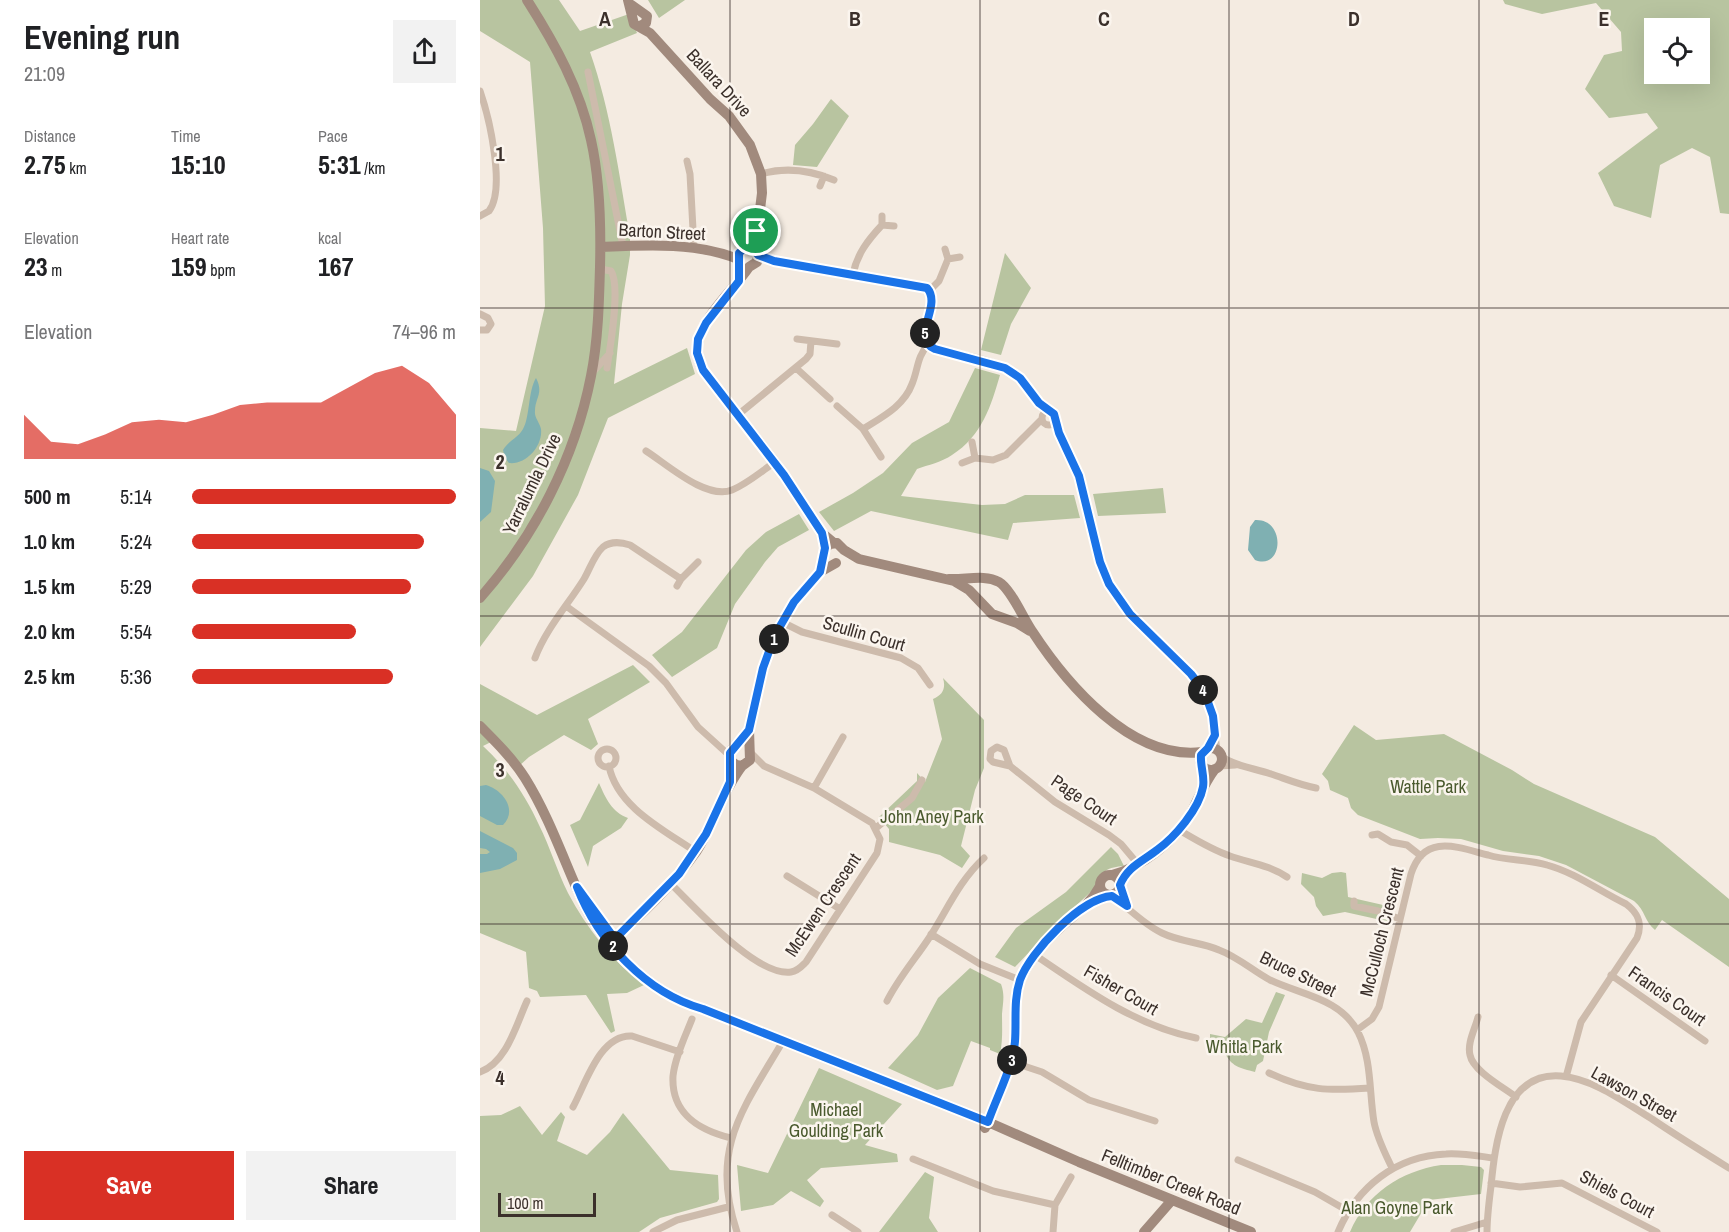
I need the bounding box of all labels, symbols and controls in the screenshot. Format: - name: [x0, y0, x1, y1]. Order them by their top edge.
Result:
- text: A: [599, 5, 611, 32]
- text: B: [849, 5, 861, 32]
- text: C: [1098, 5, 1110, 32]
- text: D: [1348, 5, 1360, 32]
- text: E: [1599, 5, 1610, 32]
- text: Evening run: [24, 15, 180, 59]
- map controls: [1644, 18, 1710, 84]
- button: locate: [1644, 18, 1710, 84]
- button: share: [393, 20, 456, 83]
- street label: Ballara Drive: [681, 43, 758, 122]
- text: 21:09: [24, 60, 65, 87]
- text: Distance: [24, 125, 76, 147]
- text: Time: [171, 125, 201, 147]
- text: Pace: [318, 125, 348, 147]
- text: 1: [495, 140, 505, 167]
- text: 2.75: [24, 147, 66, 182]
- text: 15:10: [171, 147, 226, 182]
- text: 5:31: [318, 147, 361, 182]
- text: km: [66, 157, 87, 179]
- text: /km: [361, 157, 385, 179]
- pin: [730, 205, 781, 256]
- icon: arrive: [739, 214, 772, 247]
- street label: Barton Street: [618, 217, 706, 246]
- text: Elevation: [24, 227, 79, 249]
- text: Heart rate: [171, 227, 229, 249]
- text: kcal: [318, 227, 341, 249]
- text: 23: [24, 249, 48, 284]
- text: 159: [171, 249, 207, 284]
- text: 167: [318, 249, 354, 284]
- text: m: [48, 259, 62, 281]
- text: bpm: [207, 259, 236, 281]
- text: Elevation: [24, 318, 92, 345]
- text: 74–96 m: [392, 318, 456, 345]
- pin: 5: [910, 318, 940, 348]
- text: 5: [921, 322, 929, 344]
- street label: Yarralumla Drive: [496, 429, 567, 539]
- text: 2: [495, 448, 505, 475]
- text: 500 m: [24, 483, 71, 510]
- text: 5:14: [120, 483, 152, 510]
- text: 1.0 km: [24, 528, 75, 555]
- text: 5:24: [120, 528, 152, 555]
- text: 1.5 km: [24, 573, 75, 600]
- text: 5:29: [120, 573, 152, 600]
- street label: Scullin Court: [820, 610, 908, 657]
- text: 2.0 km: [24, 618, 75, 645]
- text: 5:54: [120, 618, 152, 645]
- pin: 1: [759, 624, 789, 654]
- text: 1: [770, 628, 778, 650]
- text: 2.5 km: [24, 663, 75, 690]
- text: 5:36: [120, 663, 152, 690]
- pin: 4: [1188, 675, 1218, 705]
- text: 4: [1199, 679, 1207, 701]
- text: 3: [495, 756, 505, 783]
- street label: Page Court: [1046, 768, 1122, 831]
- park label: Wattle Park: [1390, 774, 1466, 799]
- park label: John Aney Park: [880, 804, 984, 829]
- street label: McEwen Crescent: [779, 848, 866, 961]
- street label: McCulloch Crescent: [1353, 865, 1410, 999]
- pin: 2: [598, 931, 628, 961]
- text: 2: [609, 935, 617, 957]
- street label: Bruce Street: [1256, 944, 1341, 1003]
- street label: Fisher Court: [1079, 958, 1163, 1021]
- street label: Francis Court: [1623, 960, 1711, 1031]
- park label: Whitla Park: [1206, 1034, 1283, 1059]
- pin: 3: [997, 1045, 1027, 1075]
- text: 3: [1008, 1049, 1016, 1071]
- street label: Lawson Street: [1587, 1060, 1682, 1127]
- text: 4: [495, 1064, 505, 1091]
- park label: Michael Goulding Park: [789, 1097, 884, 1143]
- street label: Felltimber Creek Road: [1098, 1142, 1244, 1221]
- button: Save: [24, 1151, 234, 1220]
- button: Share: [246, 1151, 456, 1220]
- street label: Shiels Court: [1576, 1163, 1659, 1224]
- scale bar: [498, 1190, 596, 1218]
- text: 100 m: [507, 1192, 543, 1214]
- park label: Alan Goyne Park: [1340, 1195, 1453, 1220]

